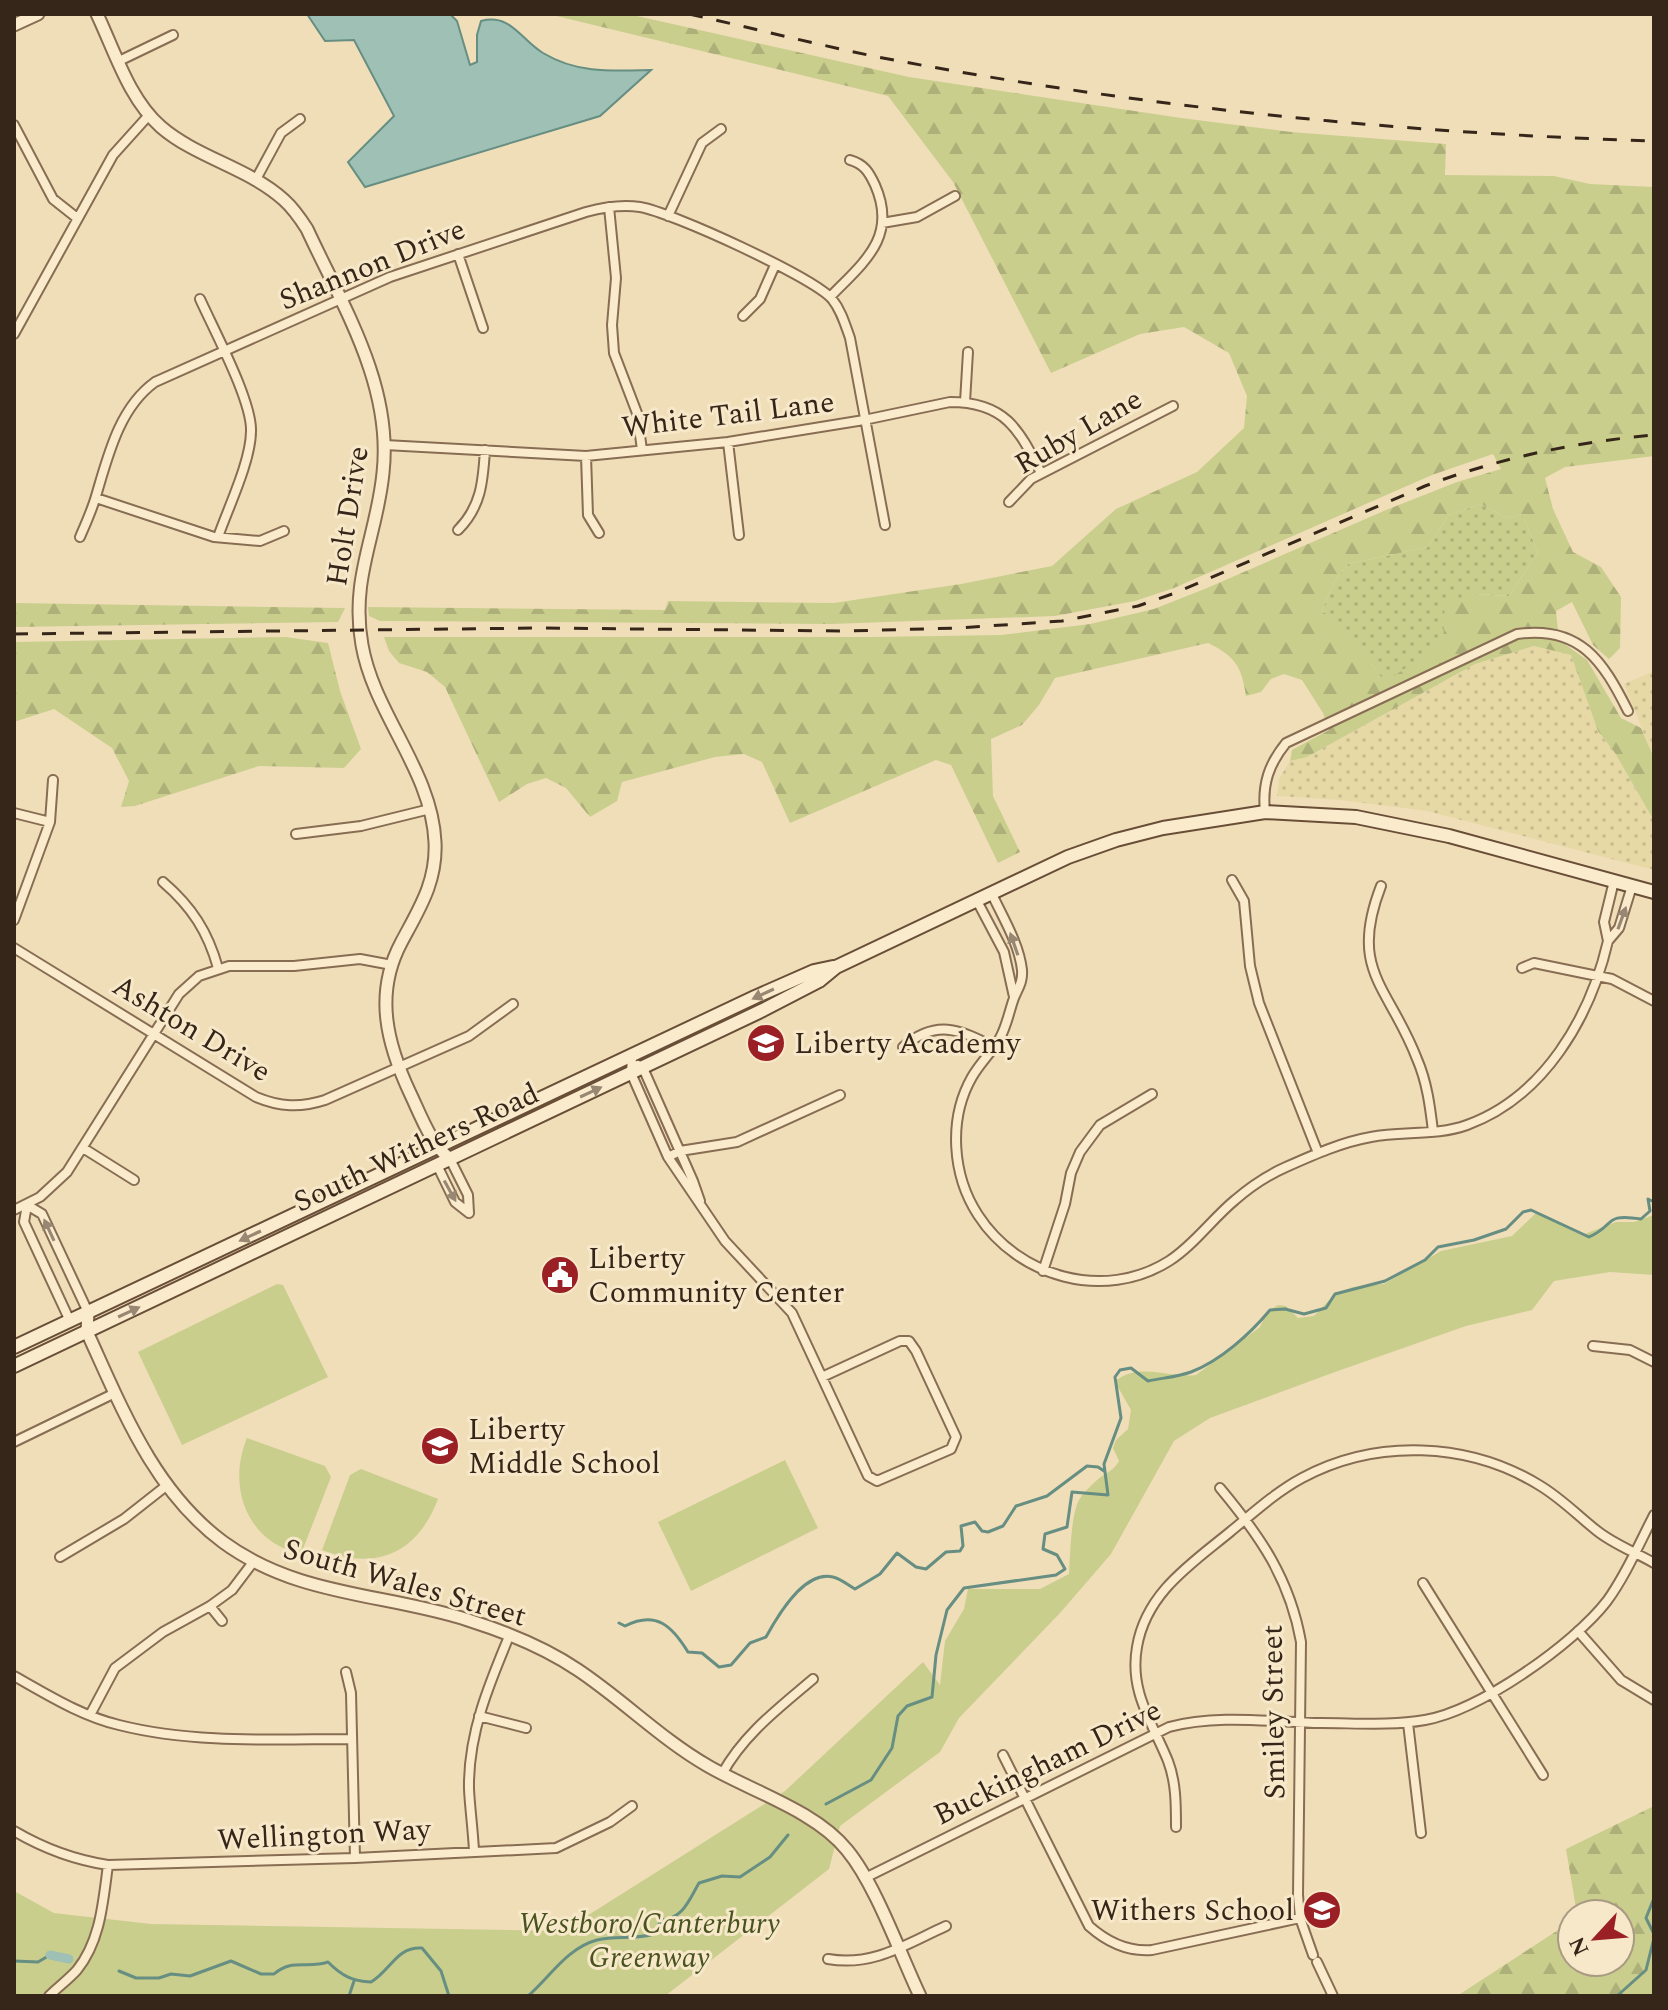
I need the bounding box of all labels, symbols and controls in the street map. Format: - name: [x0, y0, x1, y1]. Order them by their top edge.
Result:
- street label: Shannon Drive: [272, 207, 473, 323]
- street label: Ruby Lane: [1006, 377, 1151, 487]
- street label: White Tail Lane: [619, 379, 837, 451]
- street label: Holt Drive: [314, 443, 382, 589]
- one-way arrow: [1616, 906, 1628, 930]
- one-way arrow: [1007, 932, 1020, 956]
- street label: Ashton Drive: [103, 963, 280, 1094]
- one-way arrow: [752, 987, 775, 1000]
- place label: Liberty Academy: [794, 1021, 1022, 1067]
- school or university icon: Liberty Academy: [745, 1022, 787, 1064]
- street label: South Withers Road: [286, 1071, 547, 1225]
- one-way arrow: [579, 1085, 603, 1099]
- one-way arrow: [444, 1180, 457, 1203]
- one-way arrow: [42, 1218, 56, 1241]
- one-way arrow: [238, 1229, 261, 1243]
- place label: Liberty Community Center: [588, 1236, 845, 1316]
- public building icon: Liberty Community Center: [539, 1254, 581, 1296]
- one-way arrow: [117, 1305, 140, 1319]
- place label: Liberty Middle School: [468, 1407, 660, 1487]
- school or university icon: Liberty Middle School: [419, 1425, 461, 1467]
- street label: South Wales Street: [278, 1526, 532, 1640]
- street label: Smiley Street: [1249, 1624, 1299, 1800]
- street label: Buckingham Drive: [926, 1688, 1169, 1838]
- street label: Wellington Way: [216, 1806, 434, 1864]
- place label: Withers School: [1091, 1888, 1294, 1934]
- school or university icon: Withers School: [1301, 1889, 1343, 1931]
- north arrow: [1556, 1898, 1636, 1978]
- park label: Westboro/Canterbury Greenway: [518, 1901, 780, 1981]
- text: N: [1561, 1931, 1598, 1961]

